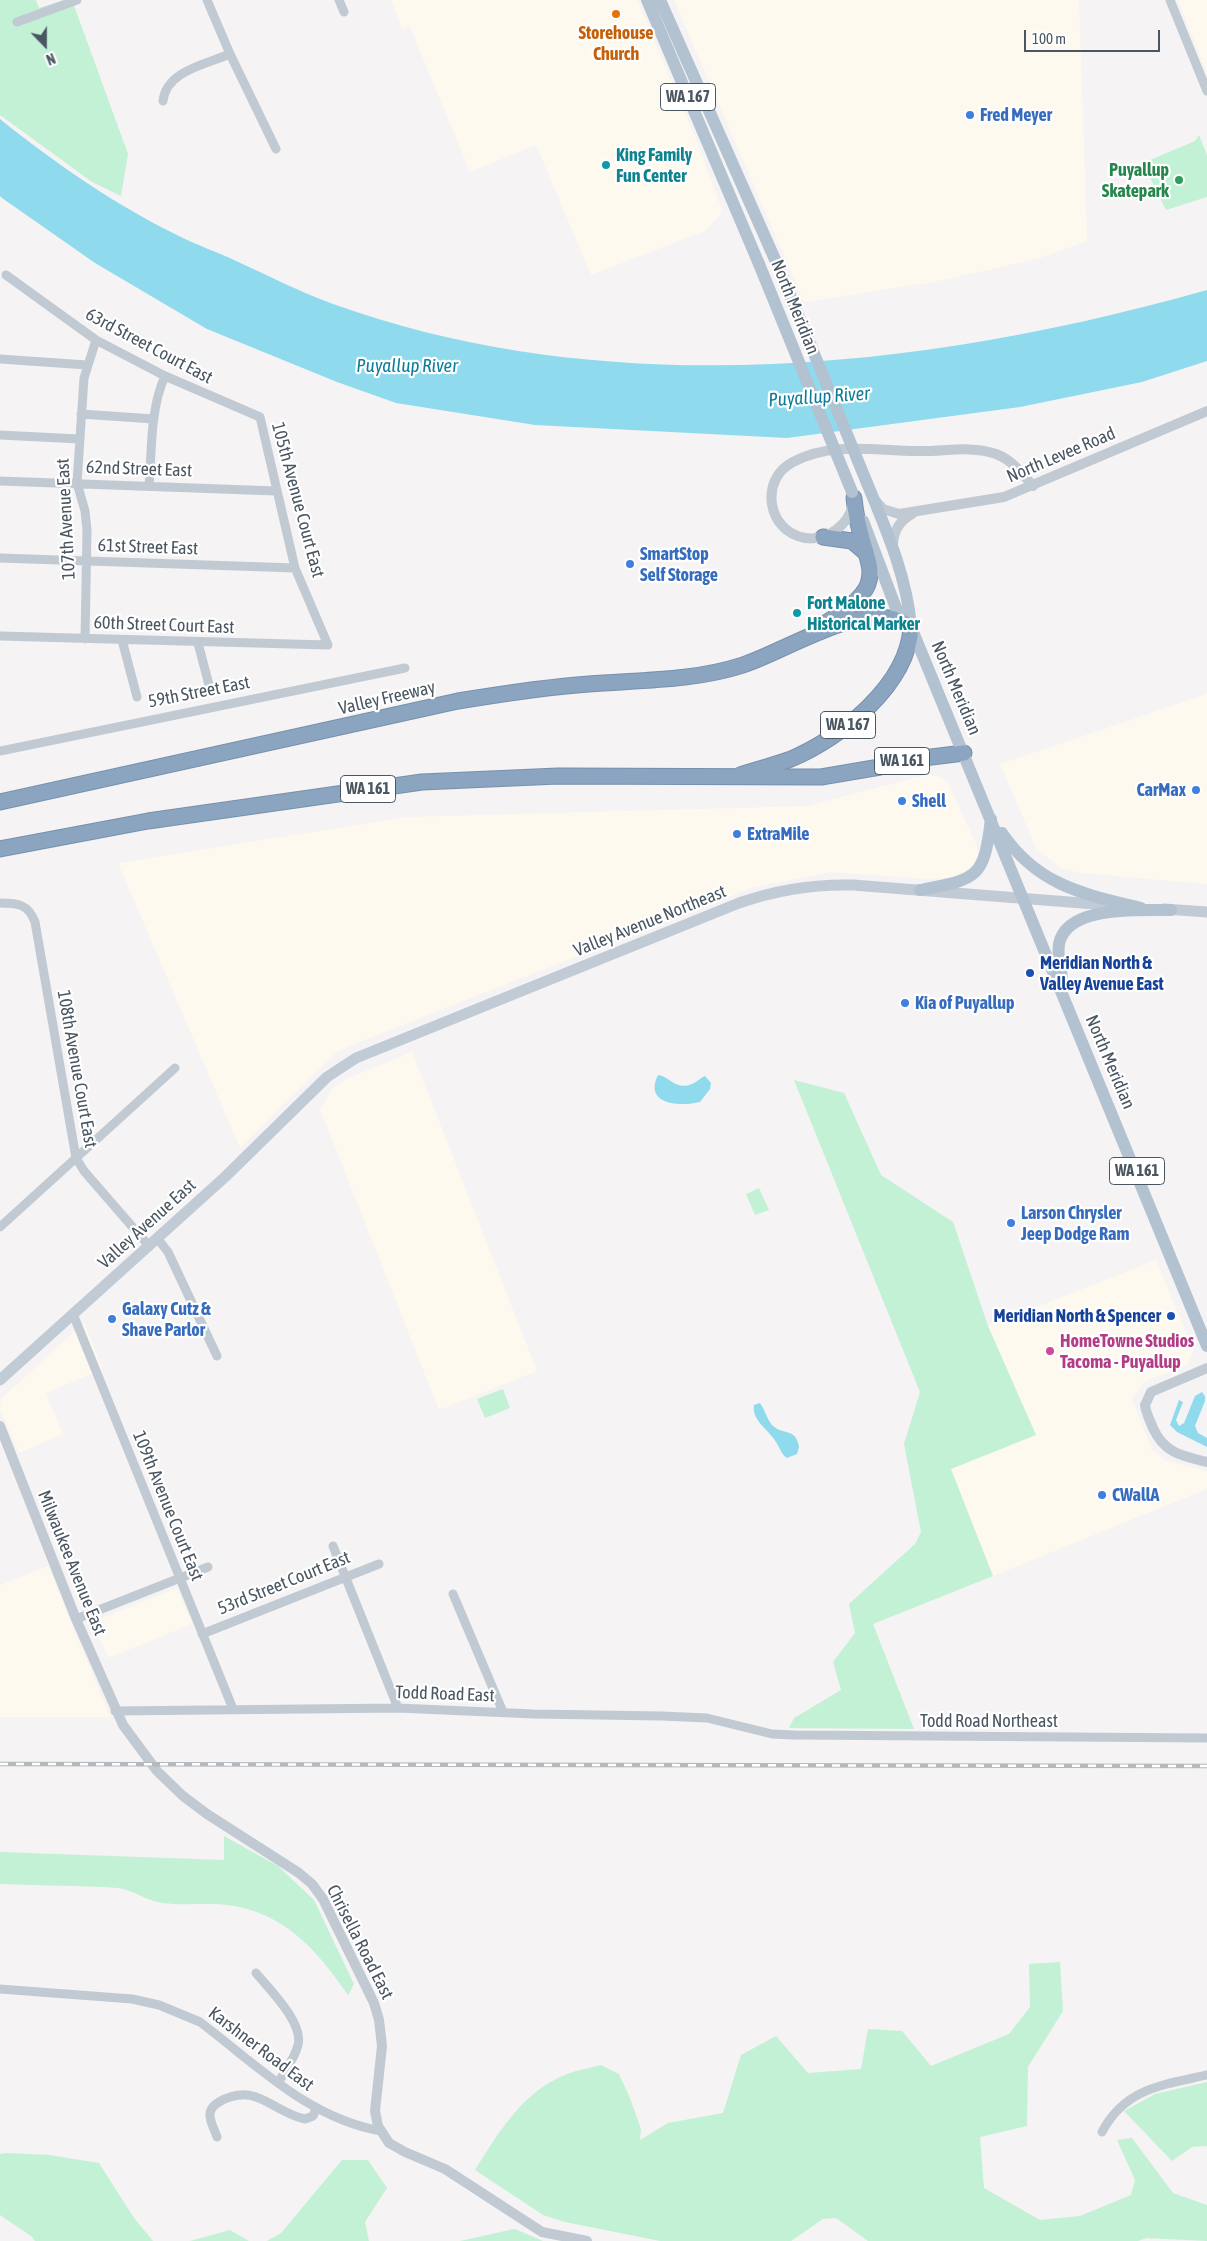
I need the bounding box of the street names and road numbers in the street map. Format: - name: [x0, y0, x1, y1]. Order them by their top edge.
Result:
- road number: WA 167: [660, 84, 716, 110]
- street label: North Meridian: [766, 257, 824, 357]
- street label: 63rd Street Court East: [82, 303, 216, 389]
- street label: 105th Avenue Court East: [267, 420, 329, 580]
- street label: North Levee Road: [1003, 422, 1119, 488]
- street label: 62nd Street East: [86, 456, 192, 482]
- street label: 107th Avenue East: [52, 458, 80, 580]
- street label: 61st Street East: [97, 534, 199, 560]
- street label: 60th Street Court East: [93, 612, 235, 638]
- street label: North Meridian: [927, 638, 985, 738]
- street label: 59th Street East: [146, 672, 252, 712]
- street label: Valley Freeway: [337, 676, 437, 720]
- road number: WA 167: [820, 712, 876, 738]
- road number: WA 161: [874, 748, 930, 774]
- road number: WA 161: [340, 776, 396, 802]
- street label: Valley Avenue Northeast: [571, 881, 729, 961]
- street label: 108th Avenue Court East: [53, 989, 101, 1149]
- street label: North Meridian: [1081, 1012, 1139, 1112]
- road number: WA 161: [1110, 1158, 1164, 1184]
- street label: Valley Avenue East: [94, 1175, 200, 1273]
- street label: 109th Avenue Court East: [128, 1428, 208, 1584]
- street label: Milwaukee Avenue East: [33, 1487, 111, 1639]
- street label: 53rd Street Court East: [215, 1547, 353, 1619]
- street label: Todd Road East: [395, 1681, 495, 1707]
- street label: Todd Road Northeast: [920, 1710, 1058, 1732]
- street label: Chrisella Road East: [322, 1881, 398, 2003]
- street label: Karshner Road East: [204, 2002, 318, 2096]

